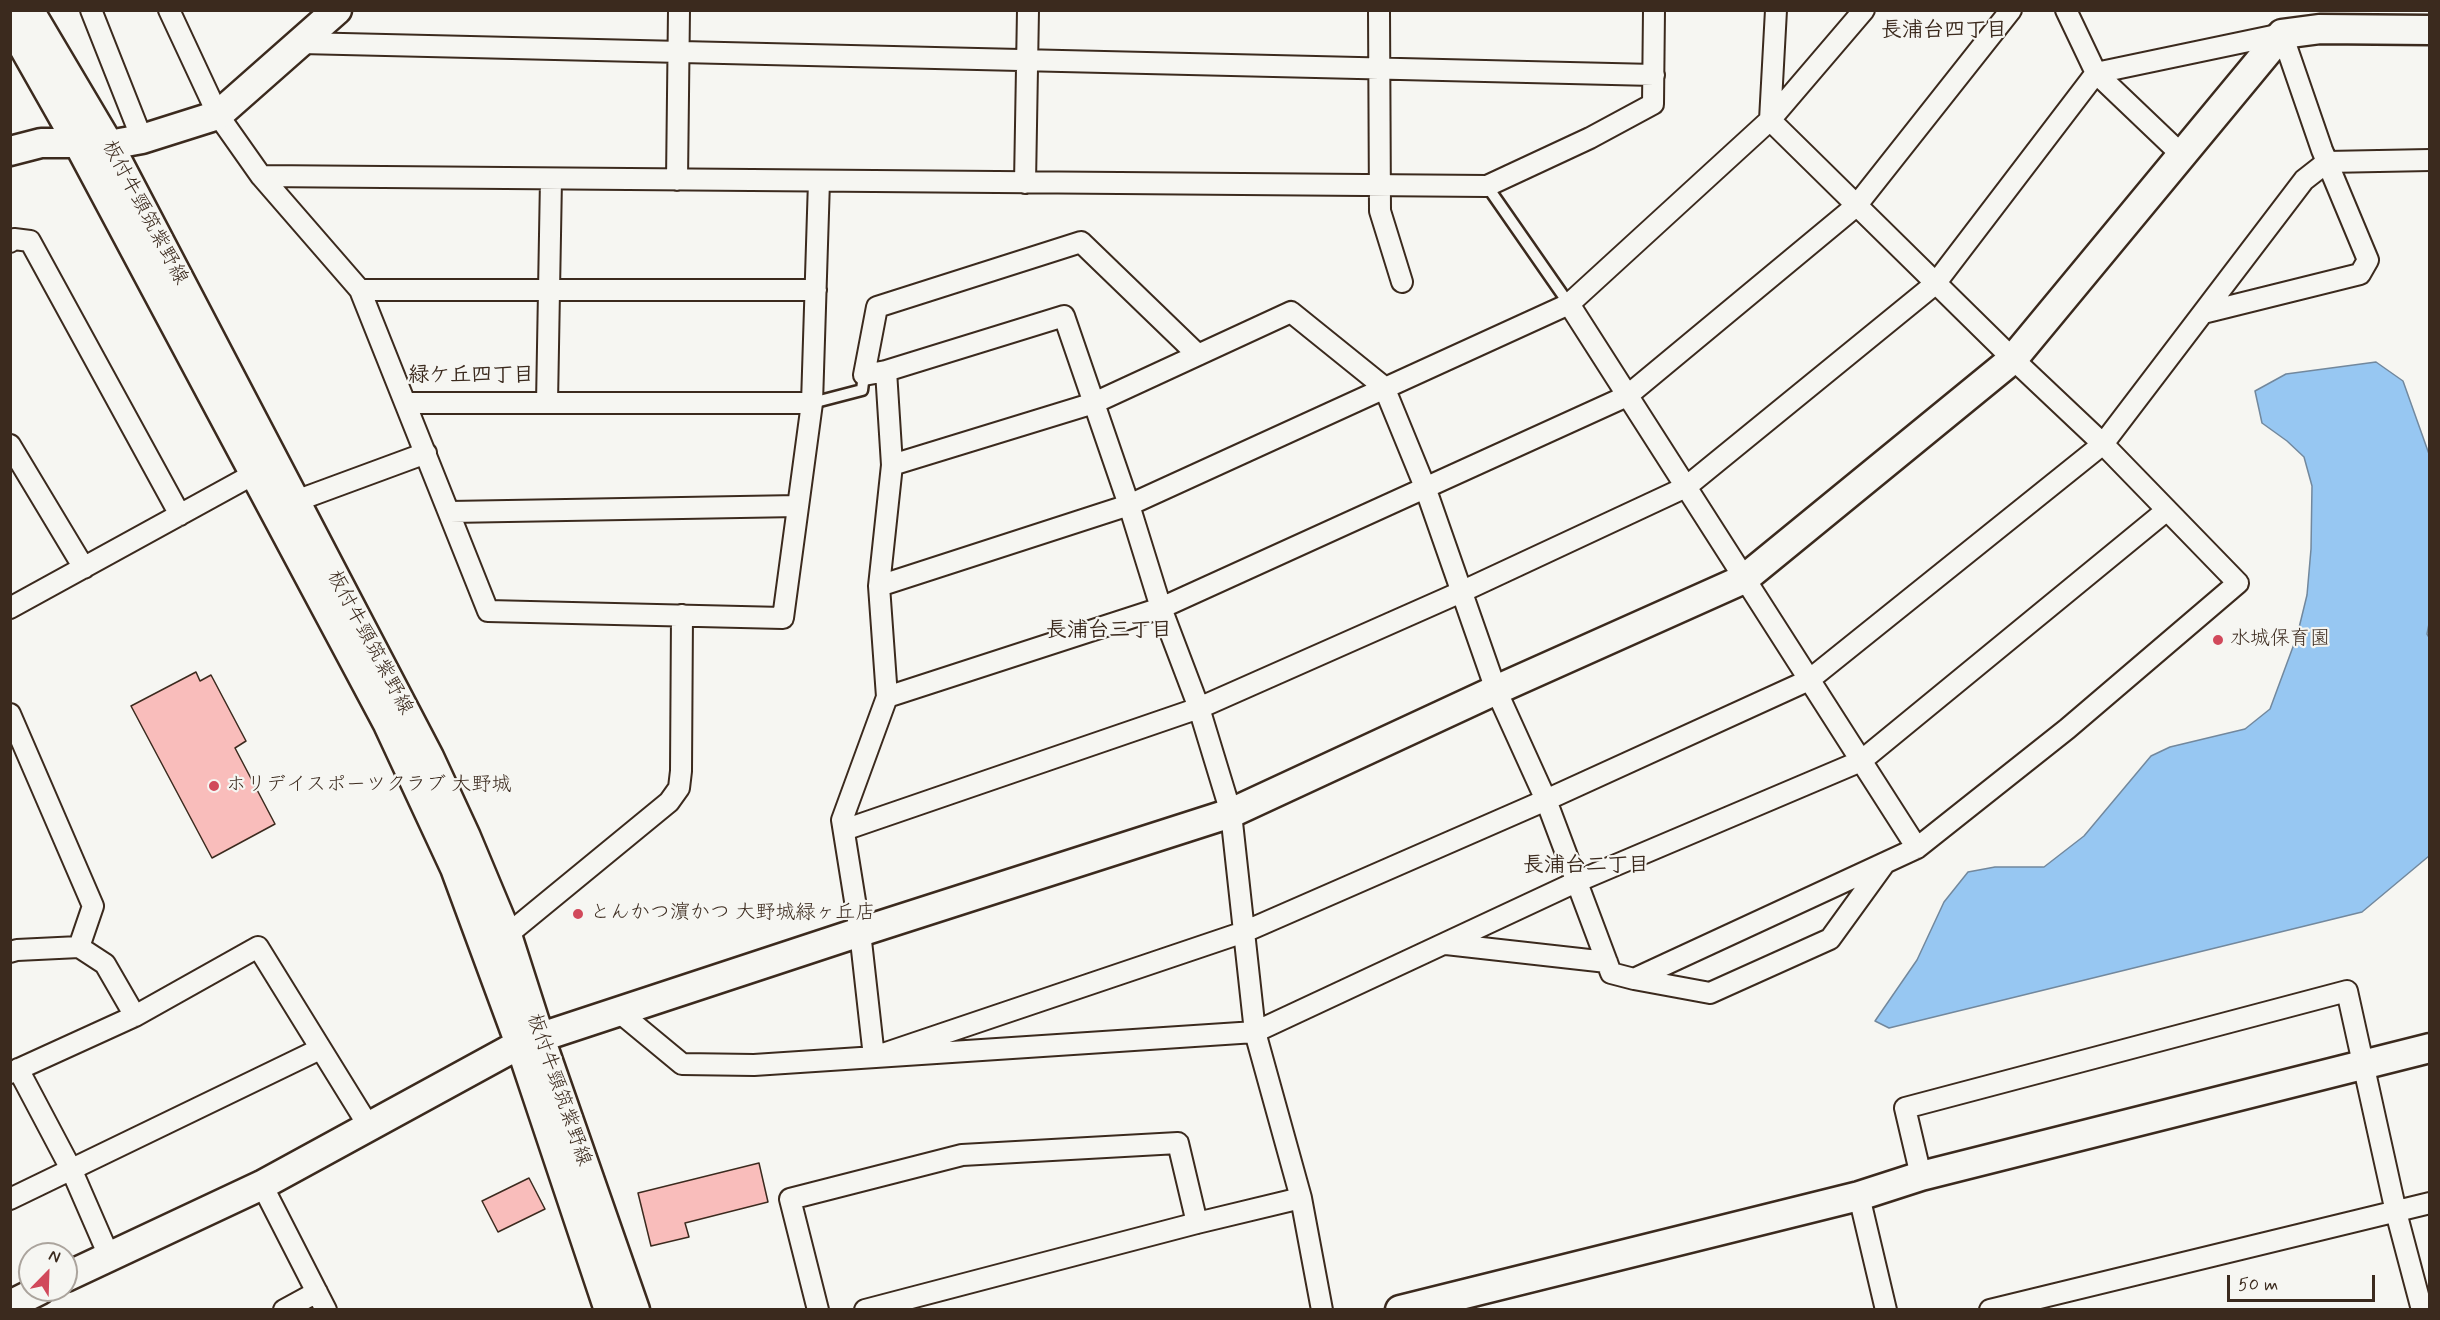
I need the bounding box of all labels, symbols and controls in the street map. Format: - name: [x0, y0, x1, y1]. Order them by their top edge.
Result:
- district label: 長浦台四丁目: [1881, 19, 2007, 45]
- street label: 板付牛頸筑紫野線: [96, 137, 192, 289]
- district label: 緑ケ丘四丁目: [408, 364, 534, 390]
- street label: 板付牛頸筑紫野線: [321, 567, 417, 719]
- district label: 長浦台三丁目: [1046, 619, 1172, 645]
- place label: 水城保育園: [2230, 628, 2330, 652]
- marker: 水城保育園: [2211, 633, 2225, 647]
- place label: ホリデイスポーツクラブ 大野城: [226, 774, 511, 798]
- marker: ホリデイスポーツクラブ 大野城: [207, 779, 221, 793]
- district label: 長浦台二丁目: [1523, 854, 1649, 880]
- place label: とんかつ濵かつ 大野城緑ヶ丘店: [590, 902, 875, 926]
- marker: とんかつ濵かつ 大野城緑ヶ丘店: [571, 907, 585, 921]
- street label: 板付牛頸筑紫野線: [521, 1010, 595, 1170]
- north arrow: [18, 1242, 78, 1302]
- text: N: [45, 1245, 63, 1269]
- scale bar: [2230, 1263, 2378, 1301]
- text: 50 m: [2238, 1273, 2278, 1297]

